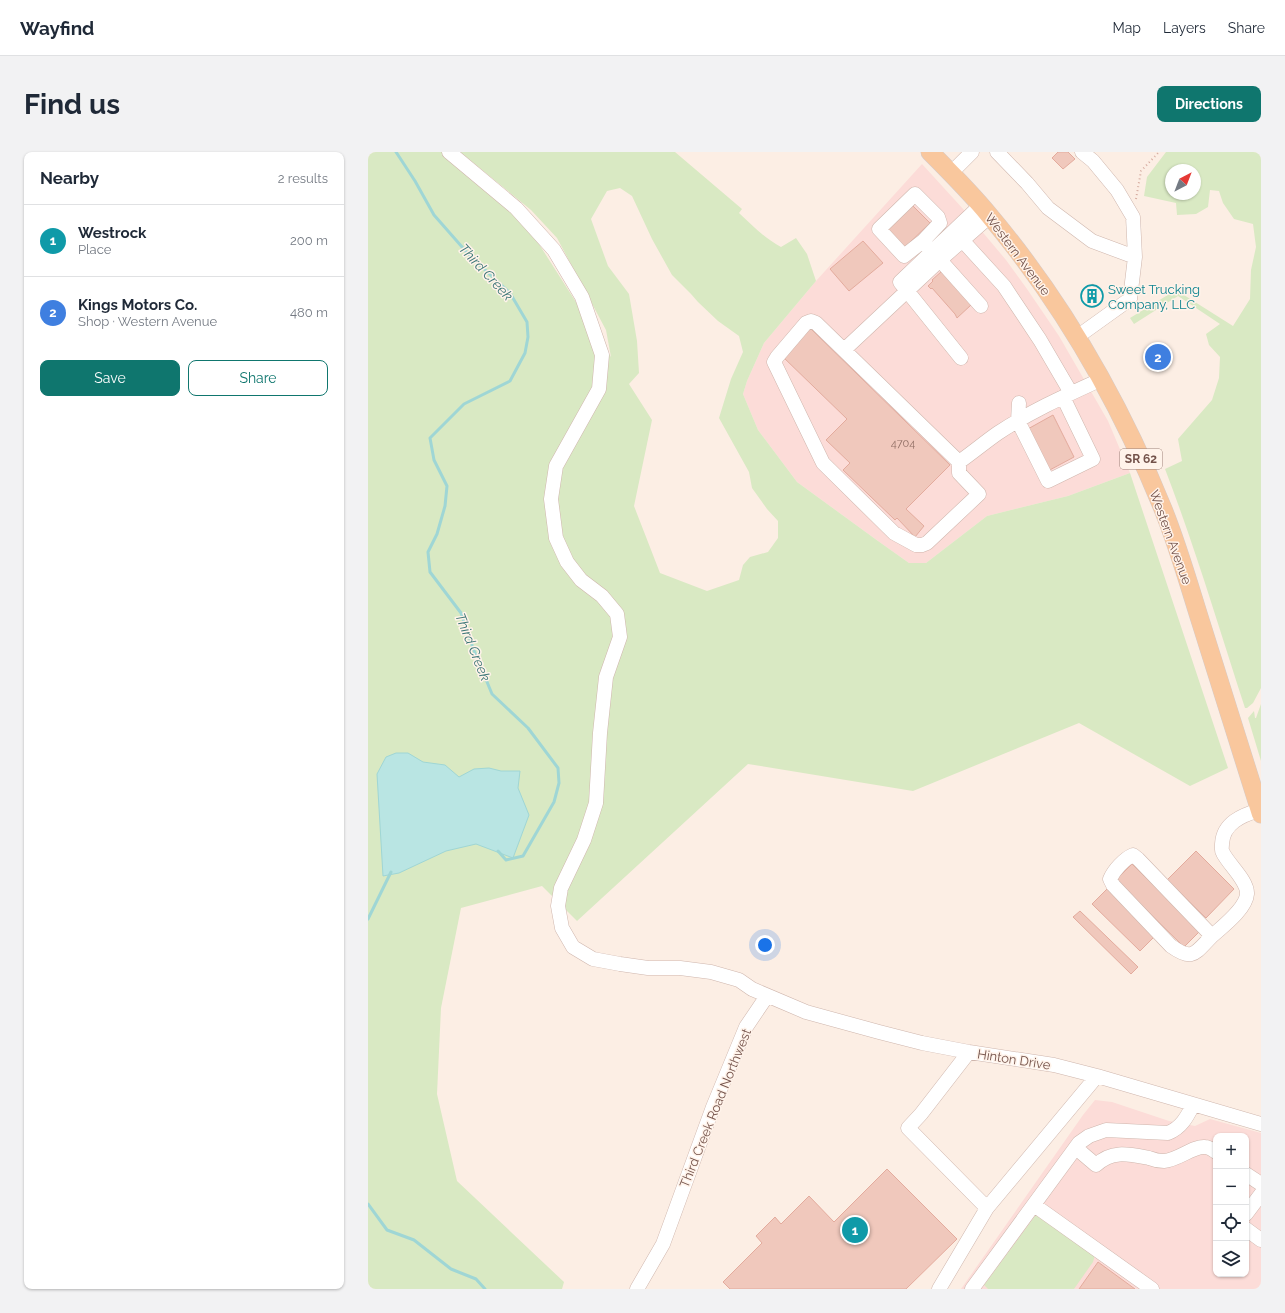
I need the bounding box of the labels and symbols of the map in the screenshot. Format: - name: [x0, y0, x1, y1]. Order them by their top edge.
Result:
- north arrow: [1165, 164, 1201, 200]
- street label: Western Avenue: [982, 210, 1054, 299]
- water label: Third Creek: [456, 240, 517, 304]
- place label: Sweet Trucking Company, LLC: [1108, 282, 1200, 312]
- building icon: Sweet Trucking Company, LLC: [1079, 283, 1105, 309]
- pin: 2: [1145, 342, 1171, 372]
- house number: 4704: [891, 437, 915, 450]
- road number: SR 62: [1120, 449, 1162, 469]
- street label: Western Avenue: [1147, 488, 1195, 587]
- water label: Third Creek: [452, 611, 494, 684]
- your location: [755, 935, 775, 955]
- street label: Third Creek Road Northwest: [677, 1026, 754, 1190]
- street label: Hinton Drive: [976, 1046, 1052, 1073]
- pin: 1: [842, 1215, 868, 1245]

